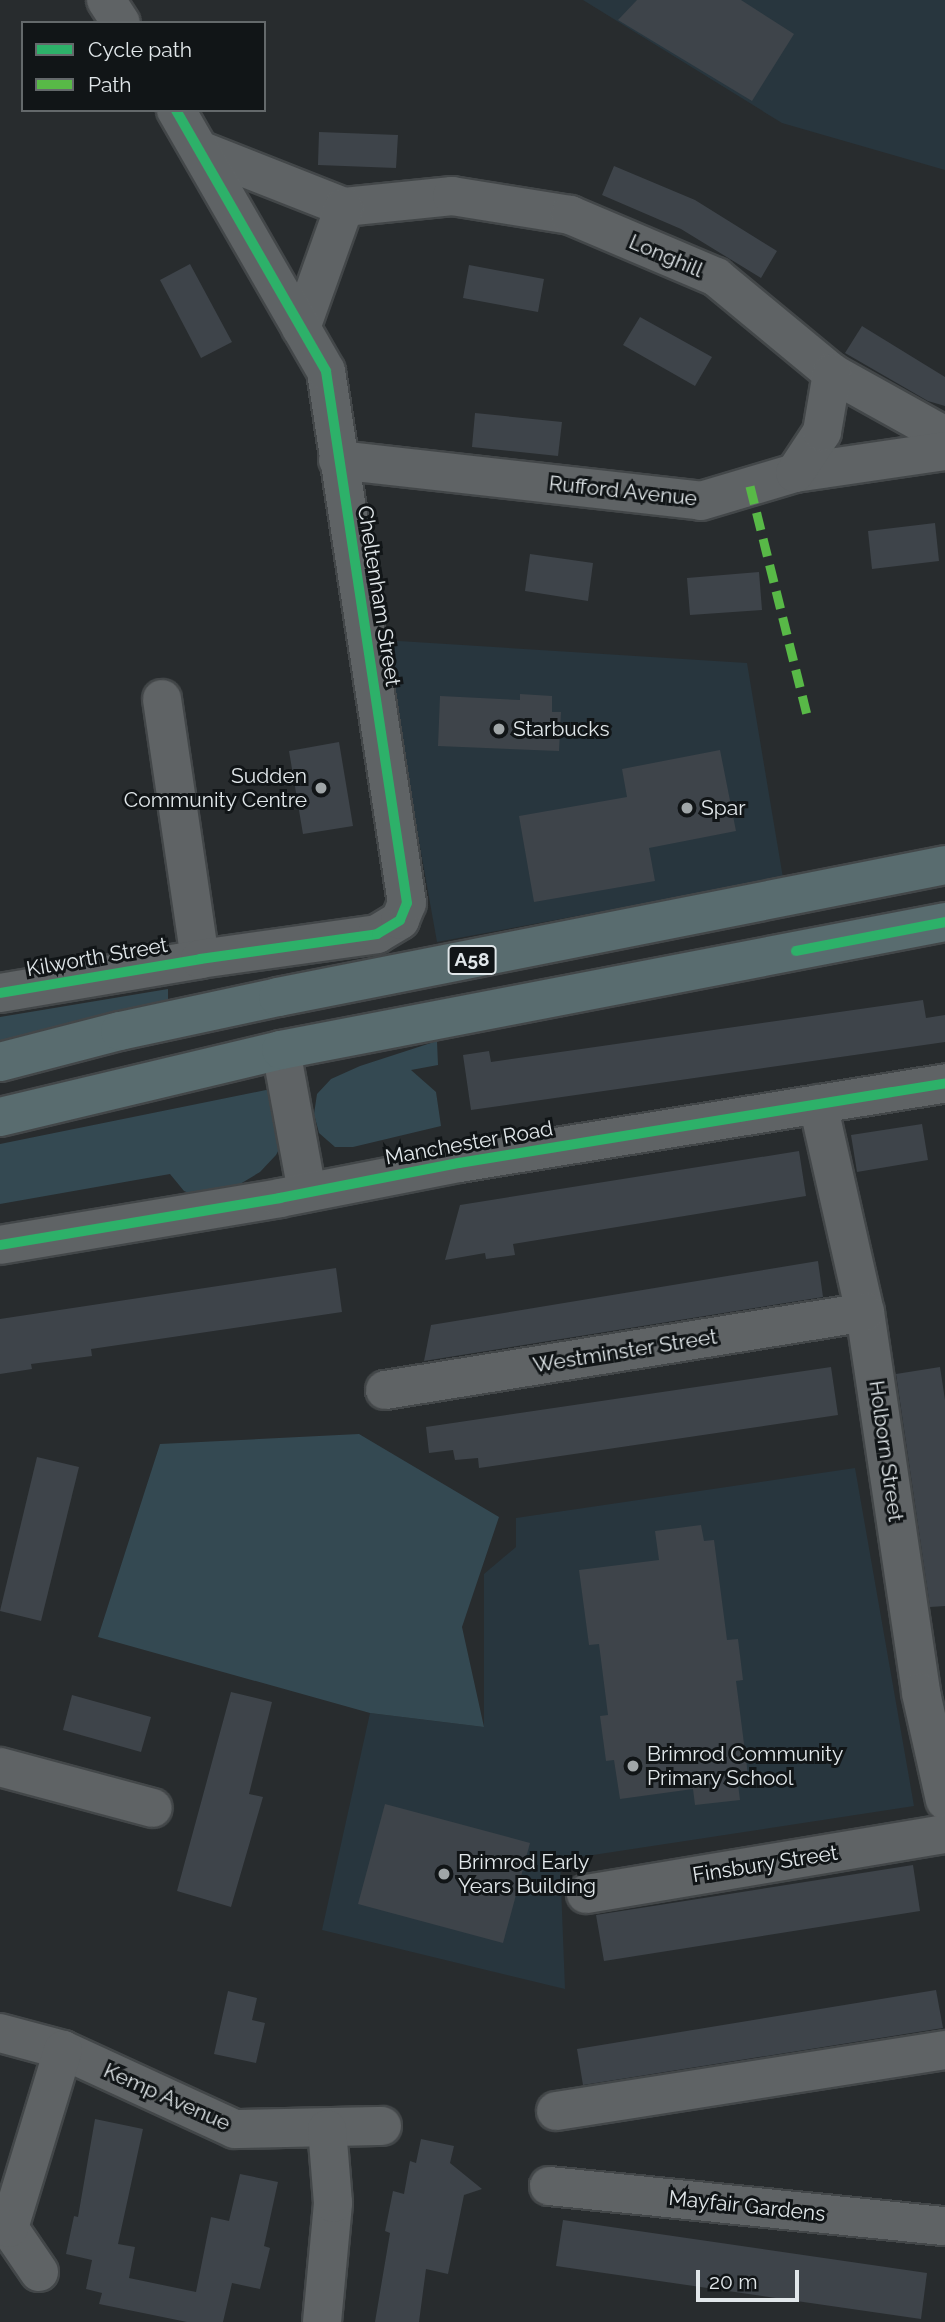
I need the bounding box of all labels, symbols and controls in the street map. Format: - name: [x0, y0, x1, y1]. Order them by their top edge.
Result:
- legend: [21, 21, 266, 112]
- text: Cycle path: [88, 37, 192, 62]
- text: Path: [88, 72, 132, 97]
- street label: Longhill: [625, 229, 707, 283]
- street label: Rufford Avenue: [547, 471, 699, 511]
- street label: Cheltenham Street: [352, 504, 406, 688]
- place label: Starbucks: [513, 716, 610, 742]
- marker: Starbucks: [491, 721, 507, 737]
- place label: Sudden Community Centre: [123, 763, 307, 813]
- marker: Sudden Community Centre: [313, 780, 329, 796]
- place label: Spar: [701, 795, 746, 821]
- marker: Spar: [679, 800, 695, 816]
- street label: Kilworth Street: [24, 932, 170, 982]
- road number: A58: [448, 944, 496, 976]
- street label: Manchester Road: [383, 1116, 555, 1170]
- street label: Westminster Street: [531, 1324, 719, 1378]
- street label: Holborn Street: [864, 1379, 908, 1523]
- place label: Brimrod Community Primary School: [647, 1741, 843, 1791]
- marker: Brimrod Community Primary School: [625, 1758, 641, 1774]
- street label: Finsbury Street: [690, 1840, 840, 1888]
- place label: Brimrod Early Years Building: [458, 1849, 596, 1899]
- marker: Brimrod Early Years Building: [436, 1866, 452, 1882]
- street label: Kemp Avenue: [100, 2058, 234, 2136]
- street label: Mayfair Gardens: [667, 2185, 827, 2227]
- scale bar: [700, 2256, 803, 2300]
- text: 20 m: [709, 2269, 757, 2294]

